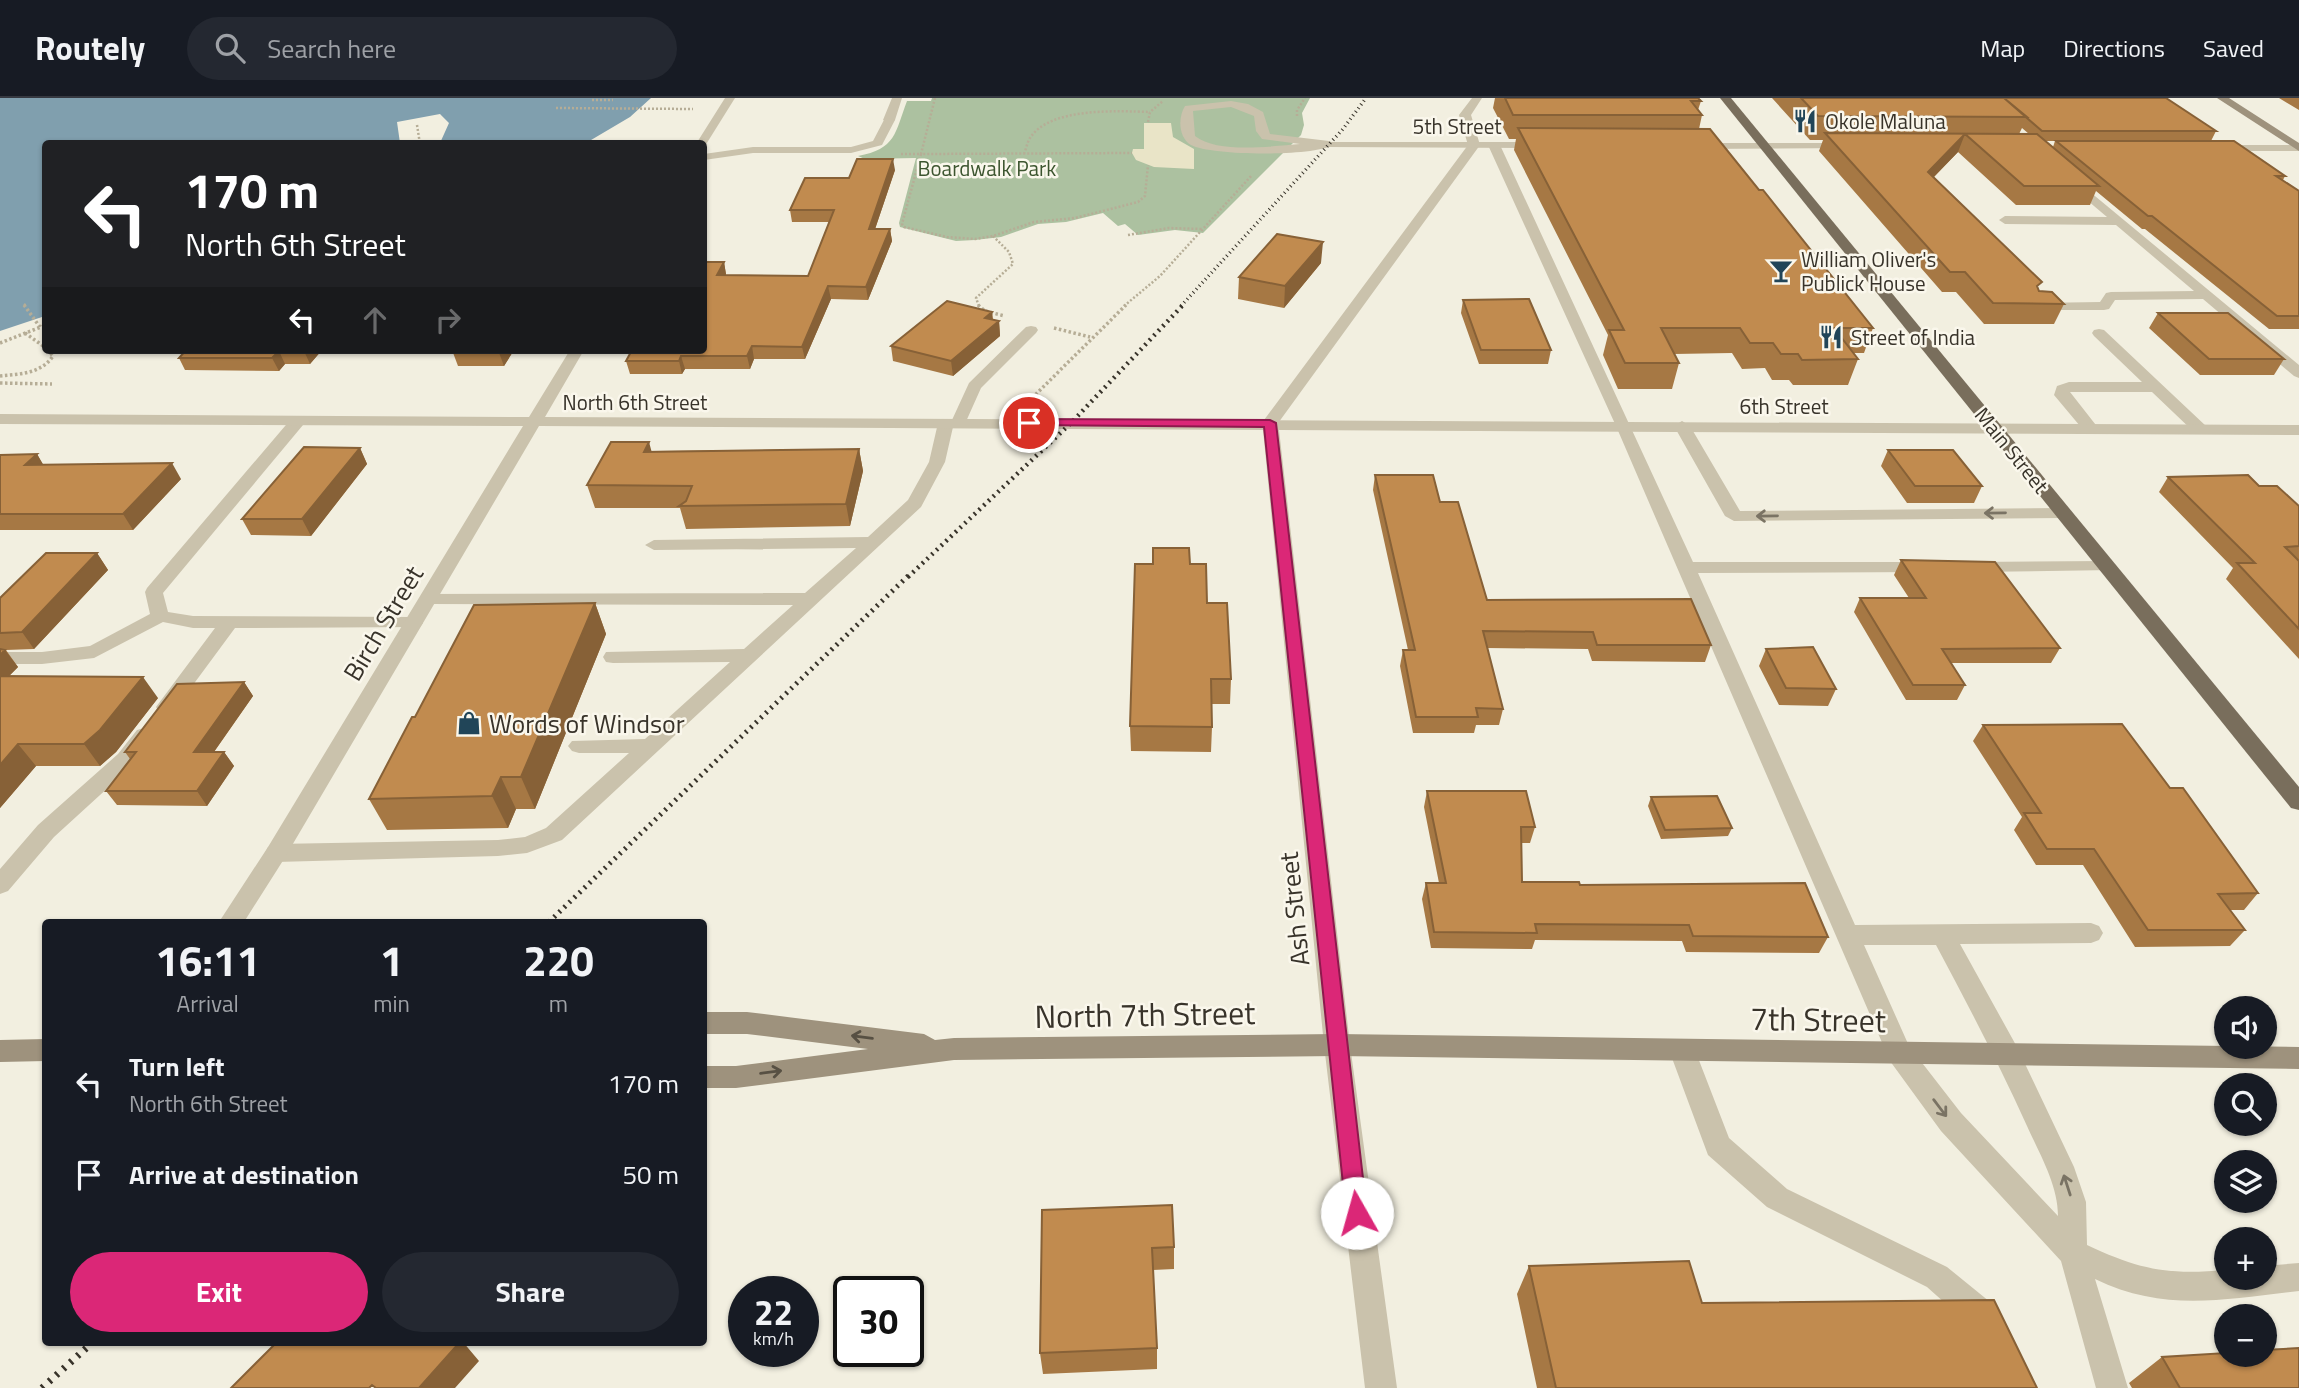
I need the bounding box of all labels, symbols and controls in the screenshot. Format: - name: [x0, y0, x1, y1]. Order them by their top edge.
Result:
- search box: [187, 17, 677, 80]
- text: Routely: [35, 23, 145, 73]
- icon: search: [211, 29, 249, 67]
- text: Search here: [267, 29, 396, 68]
- text: Map: [1980, 30, 2025, 66]
- text: Directions: [2063, 30, 2165, 66]
- text: Saved: [2203, 30, 2264, 66]
- place label: Okole Maluna: [1825, 105, 1946, 137]
- restaurant icon: Okole Maluna: [1791, 107, 1819, 135]
- street label: 5th Street: [1412, 110, 1502, 142]
- text: 170 m: [185, 152, 319, 227]
- park label: Boardwalk Park: [918, 152, 1056, 184]
- icon: left: [70, 168, 161, 259]
- text: North 6th Street: [185, 220, 406, 268]
- place label: William Oliver's Publick House: [1801, 243, 1936, 299]
- bar icon: William Oliver's Publick House: [1767, 257, 1795, 285]
- icon: left: [283, 301, 321, 339]
- icon: ahead: [356, 301, 394, 339]
- icon: right: [429, 301, 467, 339]
- place label: Street of India: [1851, 321, 1976, 353]
- restaurant icon: Street of India: [1817, 323, 1845, 351]
- street label: North 6th Street: [563, 386, 708, 418]
- street label: 6th Street: [1739, 390, 1829, 422]
- pin: [999, 393, 1059, 453]
- street label: Main Street: [1967, 400, 2057, 501]
- icon: arrive: [1010, 404, 1048, 442]
- one-way arrow: [1984, 506, 2007, 520]
- one-way arrow: [1756, 509, 1779, 522]
- street label: Birch Street: [333, 558, 433, 688]
- place label: Words of Windsor: [489, 704, 685, 743]
- shop icon: Words of Windsor: [455, 709, 483, 737]
- street label: Ash Street: [1269, 850, 1319, 968]
- text: 16:11: [155, 928, 260, 992]
- text: 1: [380, 928, 403, 992]
- text: 220: [523, 928, 594, 992]
- text: Arrival: [176, 986, 239, 1021]
- text: min: [373, 986, 410, 1021]
- text: m: [549, 986, 568, 1021]
- street label: North 7th Street: [1034, 988, 1256, 1040]
- street label: 7th Street: [1750, 994, 1886, 1044]
- map controls: [2214, 996, 2277, 1367]
- button: sound: [2214, 996, 2277, 1059]
- one-way arrow: [851, 1031, 874, 1044]
- text: Turn left: [129, 1047, 224, 1086]
- text: 170 m: [608, 1064, 679, 1103]
- icon: left: [70, 1065, 108, 1103]
- one-way arrow: [760, 1066, 782, 1079]
- button: search: [2214, 1073, 2277, 1136]
- text: North 6th Street: [129, 1086, 288, 1121]
- one-way arrow: [1933, 1098, 1947, 1117]
- button: layers: [2214, 1150, 2277, 1213]
- text: Arrive at destination: [129, 1155, 359, 1194]
- text: 50 m: [622, 1155, 679, 1194]
- icon: arrive: [70, 1156, 108, 1194]
- one-way arrow: [2059, 1175, 2072, 1197]
- position arrow: [1320, 1176, 1394, 1250]
- button: +: [2214, 1227, 2277, 1290]
- button: Exit: [70, 1252, 368, 1332]
- button: Share: [382, 1252, 679, 1332]
- speed limit sign: 30: [833, 1276, 924, 1367]
- text: 22: [754, 1285, 793, 1339]
- button: −: [2214, 1304, 2277, 1367]
- text: km/h: [753, 1325, 794, 1352]

